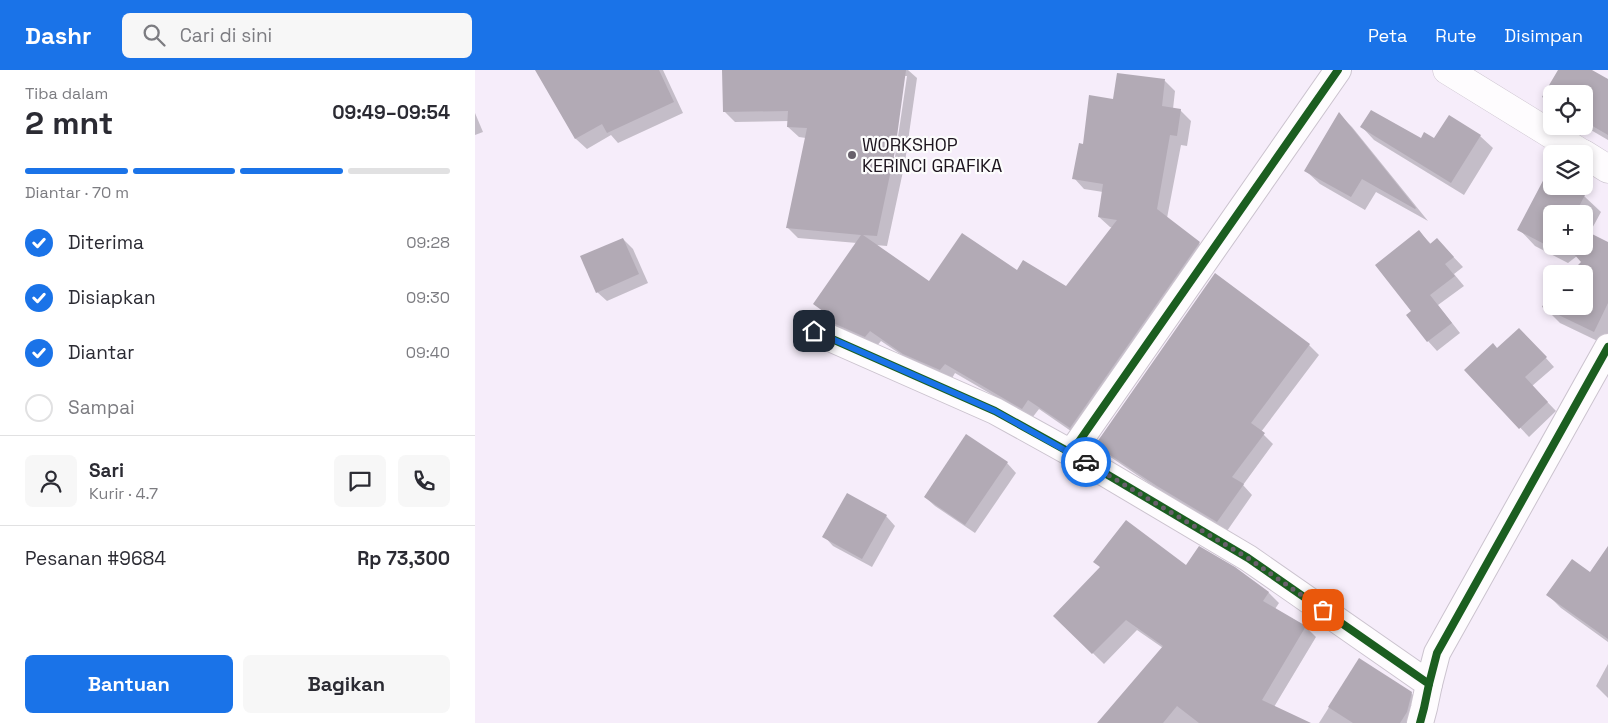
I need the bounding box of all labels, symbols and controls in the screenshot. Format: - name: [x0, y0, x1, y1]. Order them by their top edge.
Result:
- search box: [122, 13, 472, 58]
- text: Dashr: [25, 20, 92, 51]
- icon: search: [140, 21, 168, 49]
- text: Cari di sini: [180, 23, 272, 48]
- text: Peta: [1368, 24, 1407, 47]
- text: Rute: [1435, 24, 1476, 47]
- text: Disimpan: [1504, 24, 1583, 47]
- text: Tiba dalam: [25, 83, 108, 104]
- map controls: [1543, 85, 1593, 315]
- button: locate: [1543, 85, 1593, 135]
- text: 09:49–09:54: [332, 100, 450, 125]
- text: 2 mnt: [25, 103, 113, 143]
- place label: WORKSHOP KERINCI GRAFIKA: [862, 133, 1002, 177]
- button: layers: [1543, 145, 1593, 195]
- marker: WORKSHOP KERINCI GRAFIKA: [846, 149, 858, 161]
- text: Diantar · 70 m: [25, 182, 129, 203]
- button: +: [1543, 205, 1593, 255]
- icon: check: [25, 229, 53, 257]
- text: Diterima: [68, 230, 144, 255]
- text: 09:28: [406, 232, 450, 253]
- button: −: [1543, 265, 1593, 315]
- icon: check: [25, 284, 53, 312]
- text: Disiapkan: [68, 285, 156, 310]
- text: 09:30: [406, 287, 450, 308]
- pin: [793, 310, 835, 352]
- icon: home: [800, 317, 828, 345]
- icon: check: [25, 339, 53, 367]
- text: Diantar: [68, 340, 134, 365]
- text: 09:40: [406, 342, 450, 363]
- text: Sampai: [68, 395, 135, 420]
- courier: [1061, 437, 1111, 487]
- icon: car: [1072, 448, 1100, 476]
- button: person: [25, 455, 77, 507]
- button: chat: [334, 455, 386, 507]
- button: phone: [398, 455, 450, 507]
- text: Sari: [89, 458, 124, 483]
- text: Kurir · 4.7: [89, 483, 158, 504]
- text: Pesanan #9684: [25, 546, 166, 571]
- text: Rp 73,300: [357, 546, 450, 571]
- pin: [1302, 589, 1344, 631]
- icon: bag: [1309, 596, 1337, 624]
- button: Bantuan: [25, 655, 233, 713]
- button: Bagikan: [243, 655, 450, 713]

